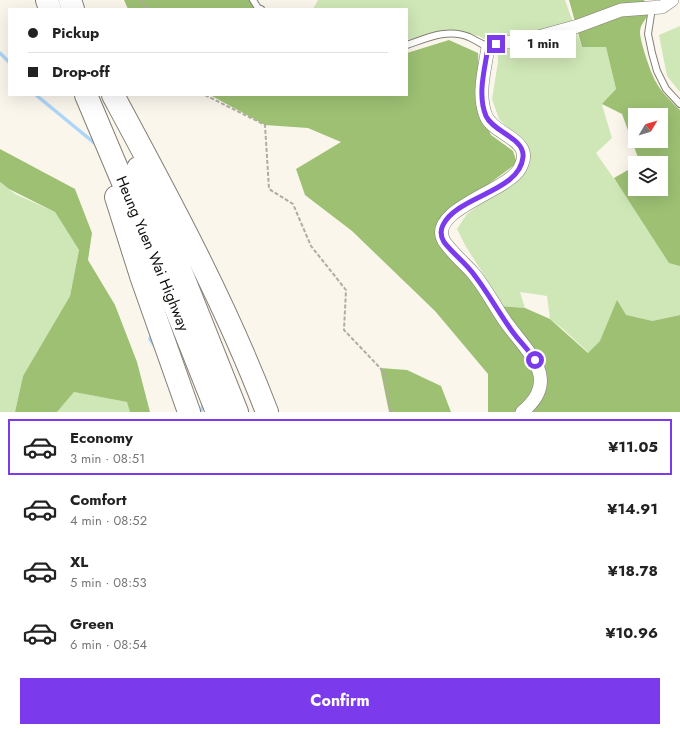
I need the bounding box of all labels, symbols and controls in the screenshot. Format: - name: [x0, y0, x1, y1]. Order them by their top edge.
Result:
- text: Pickup: [52, 22, 99, 44]
- callout: 1 min: [510, 30, 576, 58]
- text: 1 min: [527, 34, 559, 53]
- route end: [487, 35, 505, 53]
- text: Drop-off: [52, 61, 110, 83]
- north arrow: [628, 108, 668, 148]
- map controls: [628, 108, 668, 196]
- button: layers: [628, 156, 668, 196]
- street label: Heung Yuen Wai Highway: [110, 172, 195, 335]
- route start: [526, 351, 544, 369]
- text: Economy: [70, 427, 133, 449]
- icon: car: [22, 429, 58, 465]
- text: ¥11.05: [608, 436, 658, 458]
- text: 3 min · 08:51: [70, 449, 145, 468]
- text: Comfort: [70, 489, 127, 511]
- icon: car: [22, 491, 58, 527]
- text: ¥14.91: [607, 498, 658, 520]
- text: 4 min · 08:52: [70, 511, 147, 530]
- text: XL: [70, 551, 88, 573]
- icon: car: [22, 553, 58, 589]
- text: ¥18.78: [608, 560, 658, 582]
- text: 5 min · 08:53: [70, 573, 147, 592]
- text: Green: [70, 613, 114, 635]
- icon: car: [22, 615, 58, 651]
- text: ¥10.96: [605, 622, 658, 644]
- text: 6 min · 08:54: [70, 635, 147, 654]
- button: Confirm: [20, 678, 660, 724]

